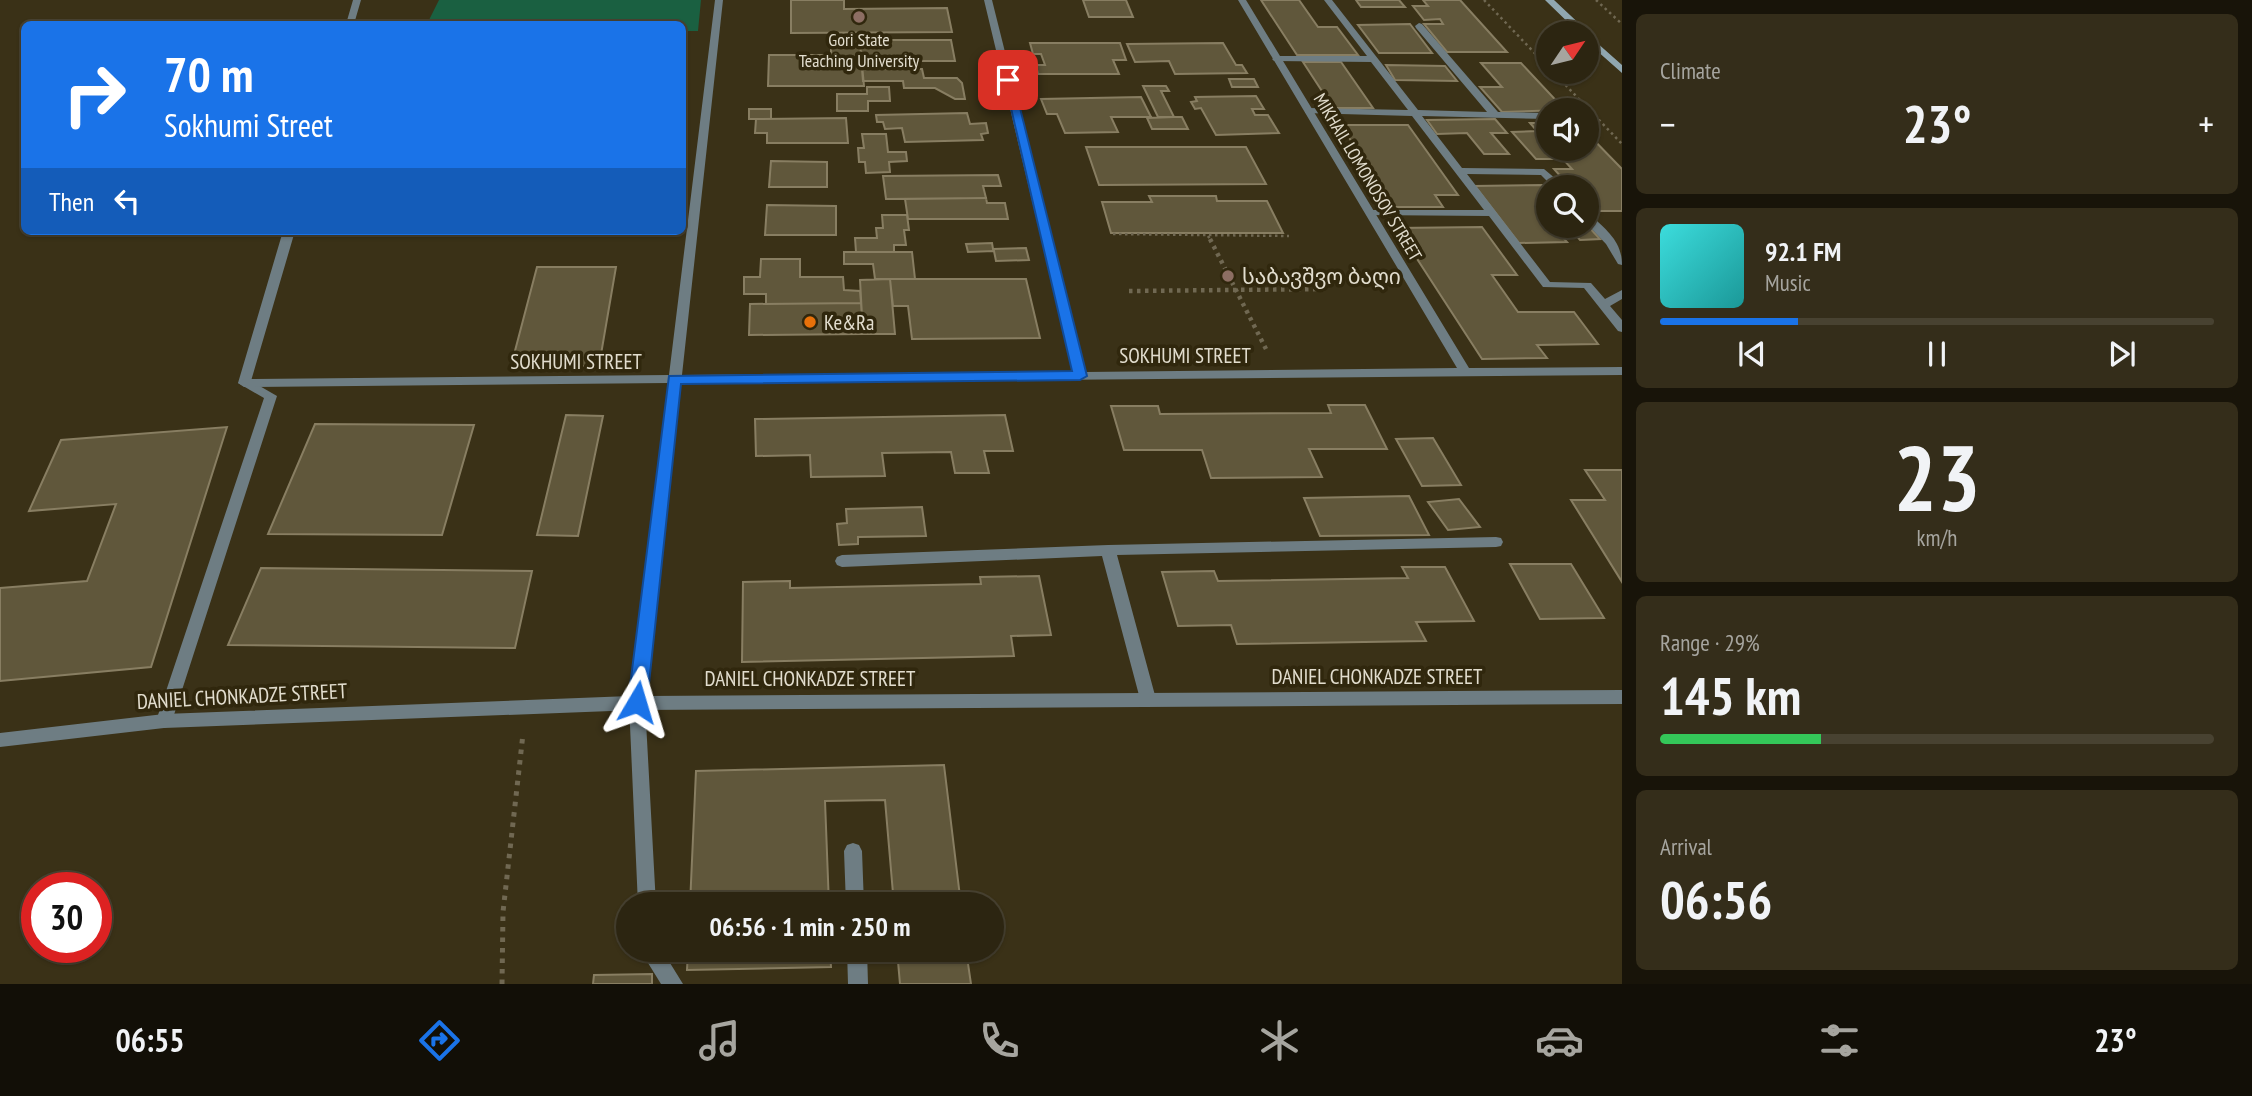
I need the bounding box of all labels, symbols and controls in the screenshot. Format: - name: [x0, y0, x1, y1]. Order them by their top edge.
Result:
- marker: Gori State Teaching University: [851, 9, 867, 25]
- north arrow: [1536, 21, 1600, 84]
- map controls: [1536, 21, 1599, 238]
- place label: Gori State Teaching University: [799, 28, 920, 72]
- text: 70 m: [164, 42, 253, 106]
- icon: right: [49, 49, 140, 140]
- pin: [978, 50, 1038, 110]
- text: Climate: [1660, 56, 1721, 85]
- icon: arrive: [989, 61, 1027, 99]
- street label: MIKHAIL LOMONOSOV STREET: [1309, 89, 1427, 265]
- text: 23°: [1903, 90, 1971, 157]
- button: sound: [1536, 98, 1599, 161]
- text: −: [1660, 99, 1676, 148]
- text: +: [2198, 99, 2214, 148]
- text: Sokhumi Street: [164, 104, 333, 146]
- button: search: [1536, 175, 1599, 238]
- icon: left: [108, 182, 146, 220]
- text: Then: [49, 185, 94, 218]
- text: 92.1 FM: [1765, 235, 1841, 268]
- place label: საბავშვო ბაღი: [1242, 263, 1401, 290]
- marker: საბავშვო ბაღი: [1220, 268, 1236, 284]
- text: Music: [1765, 268, 1811, 297]
- place label: Ke&Ra: [824, 309, 874, 336]
- marker: Ke&Ra: [802, 314, 818, 330]
- icon: previous: [1733, 335, 1771, 373]
- icon: pause: [1918, 335, 1956, 373]
- icon: next: [2103, 335, 2141, 373]
- street label: SOKHUMI STREET: [1119, 342, 1251, 369]
- street label: SOKHUMI STREET: [510, 348, 642, 375]
- text: 23: [1894, 418, 1981, 536]
- text: km/h: [1917, 523, 1957, 552]
- text: Range · 29%: [1660, 628, 1760, 657]
- text: 145 km: [1660, 662, 1801, 729]
- street label: DANIEL CHONKADZE STREET: [1272, 663, 1483, 690]
- position arrow: [600, 665, 674, 739]
- street label: DANIEL CHONKADZE STREET: [705, 665, 916, 692]
- street label: DANIEL CHONKADZE STREET: [136, 677, 349, 715]
- text: Arrival: [1660, 832, 1712, 861]
- text: 06:56: [1660, 866, 1772, 933]
- speed limit sign: 30: [21, 872, 112, 963]
- text: 06:56 · 1 min · 250 m: [710, 910, 910, 943]
- icon: directions: [415, 1016, 464, 1065]
- icon: music: [695, 1016, 744, 1065]
- icon: phone: [975, 1016, 1024, 1065]
- icon: climate: [1255, 1016, 1304, 1065]
- icon: car: [1535, 1016, 1584, 1065]
- icon: filters: [1815, 1016, 1864, 1065]
- text: 06:55: [115, 1019, 185, 1061]
- text: 23°: [2094, 1019, 2137, 1061]

